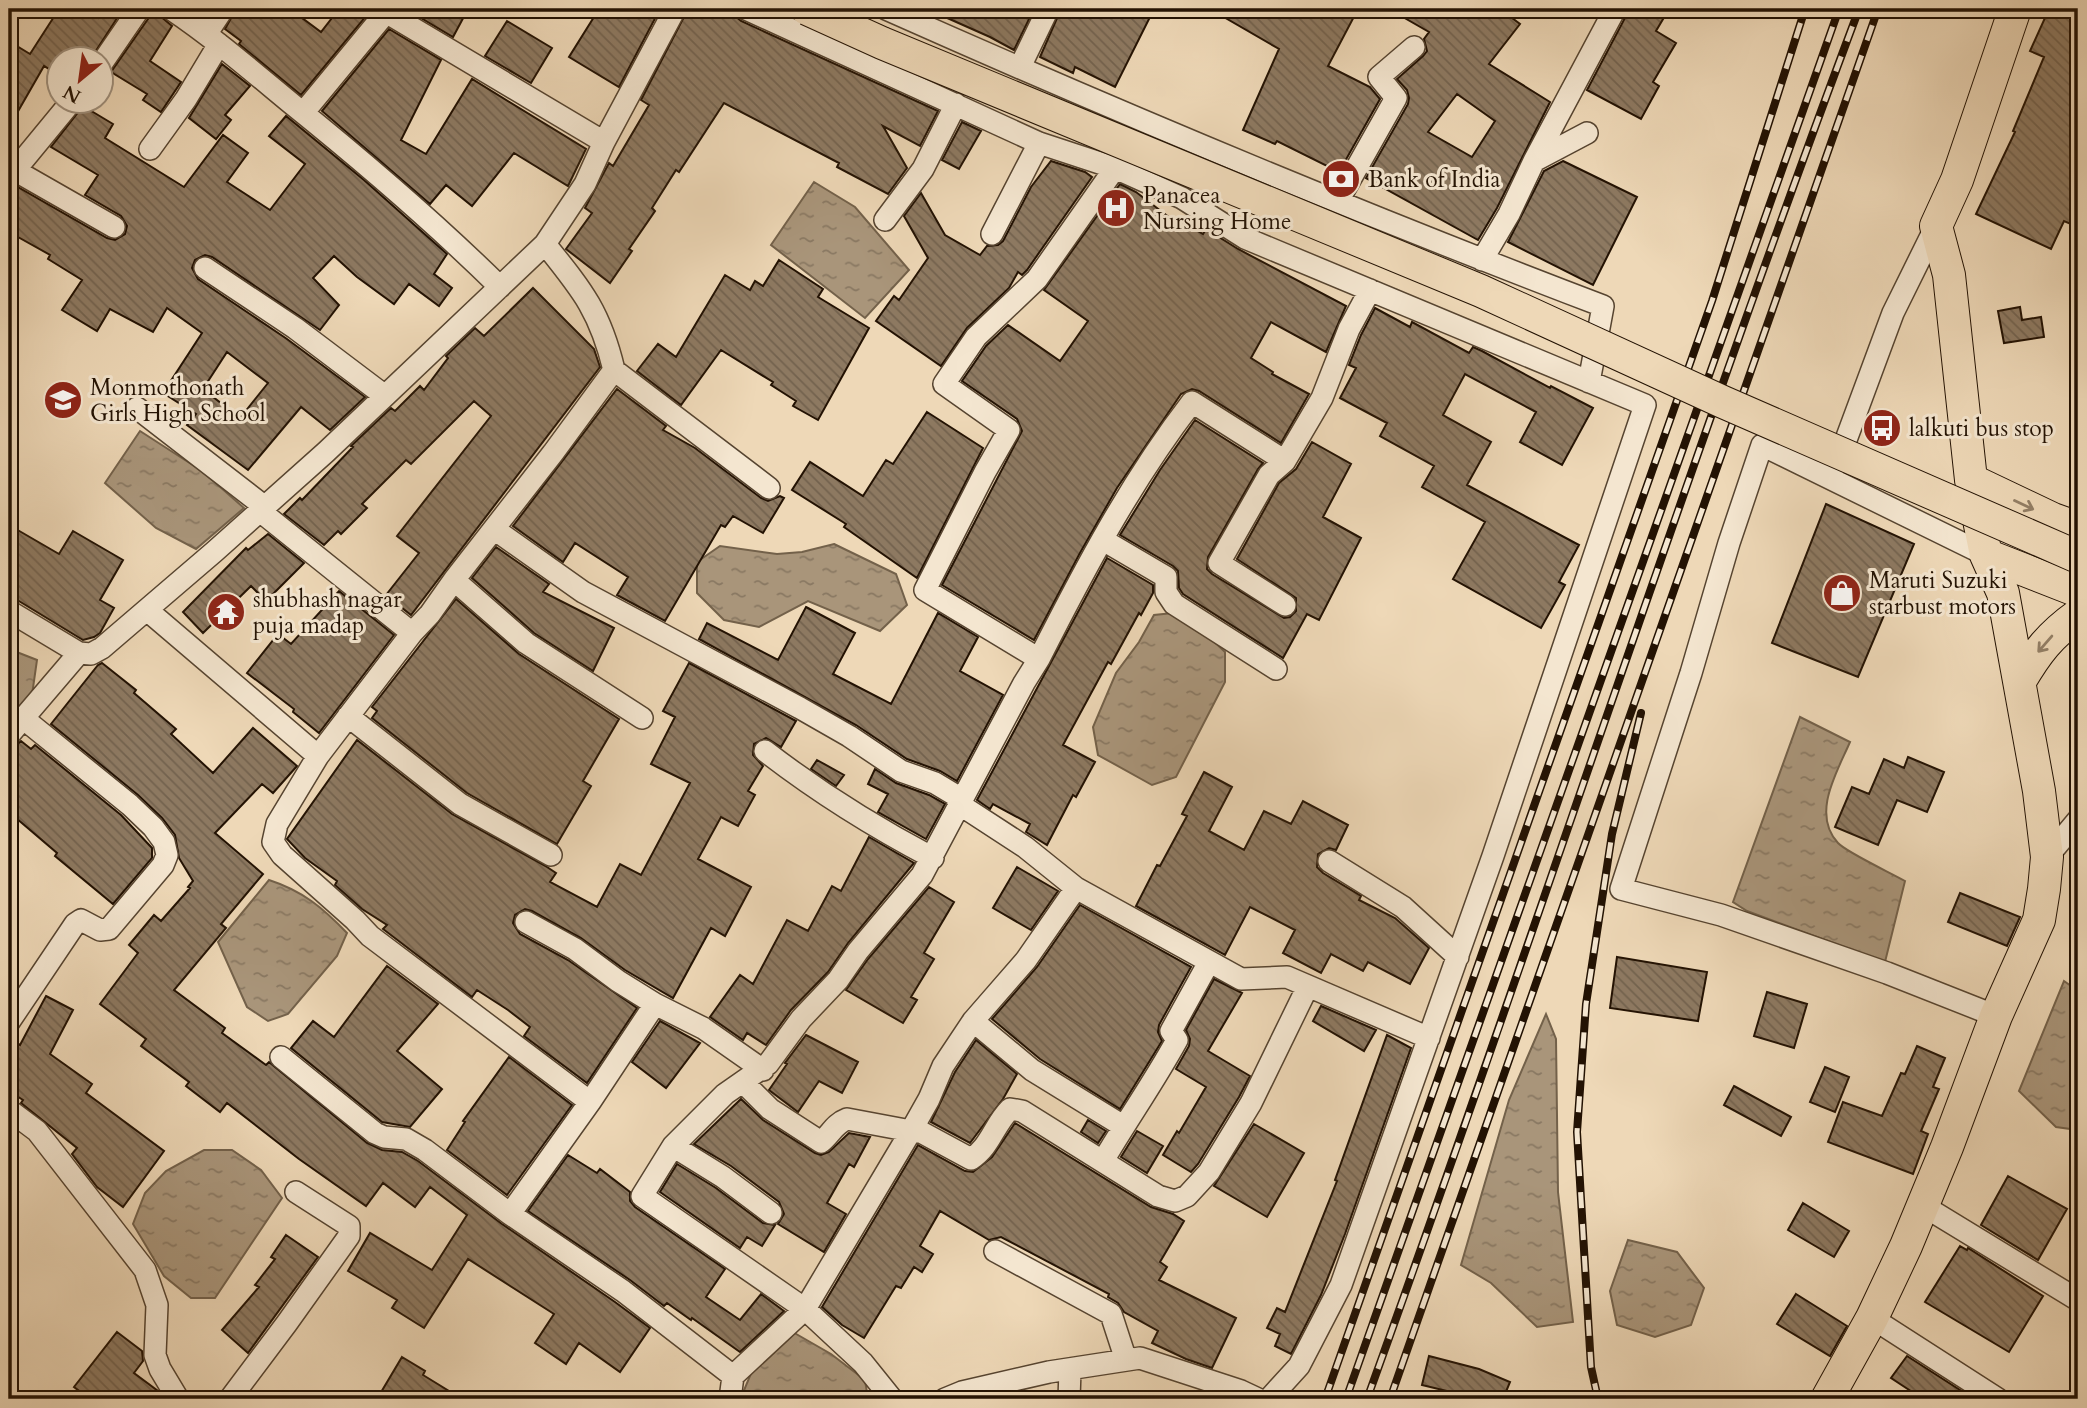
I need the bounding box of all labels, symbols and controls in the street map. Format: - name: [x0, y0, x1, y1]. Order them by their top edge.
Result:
- north arrow: [46, 46, 116, 116]
- text: N: [58, 78, 86, 109]
- bank icon: Bank of India: [1320, 158, 1362, 200]
- place label: Bank of India: [1368, 164, 1500, 195]
- place label: Panacea Nursing Home: [1143, 180, 1292, 237]
- hospital icon: Panacea Nursing Home: [1095, 187, 1137, 229]
- place label: Monmothonath Girls High School: [90, 372, 266, 429]
- school or university icon: Monmothonath Girls High School: [42, 379, 84, 421]
- bus stop icon: lalkuti bus stop: [1861, 407, 1903, 449]
- place label: lalkuti bus stop: [1909, 413, 2054, 444]
- one-way arrow: [2013, 499, 2034, 512]
- place label: Maruti Suzuki starbust motors: [1869, 565, 2016, 622]
- shop icon: Maruti Suzuki starbust motors: [1821, 572, 1863, 614]
- place label: shubhash nagar puja madap: [253, 584, 402, 641]
- temple icon: shubhash nagar puja madap: [205, 591, 247, 633]
- one-way arrow: [2037, 635, 2053, 653]

